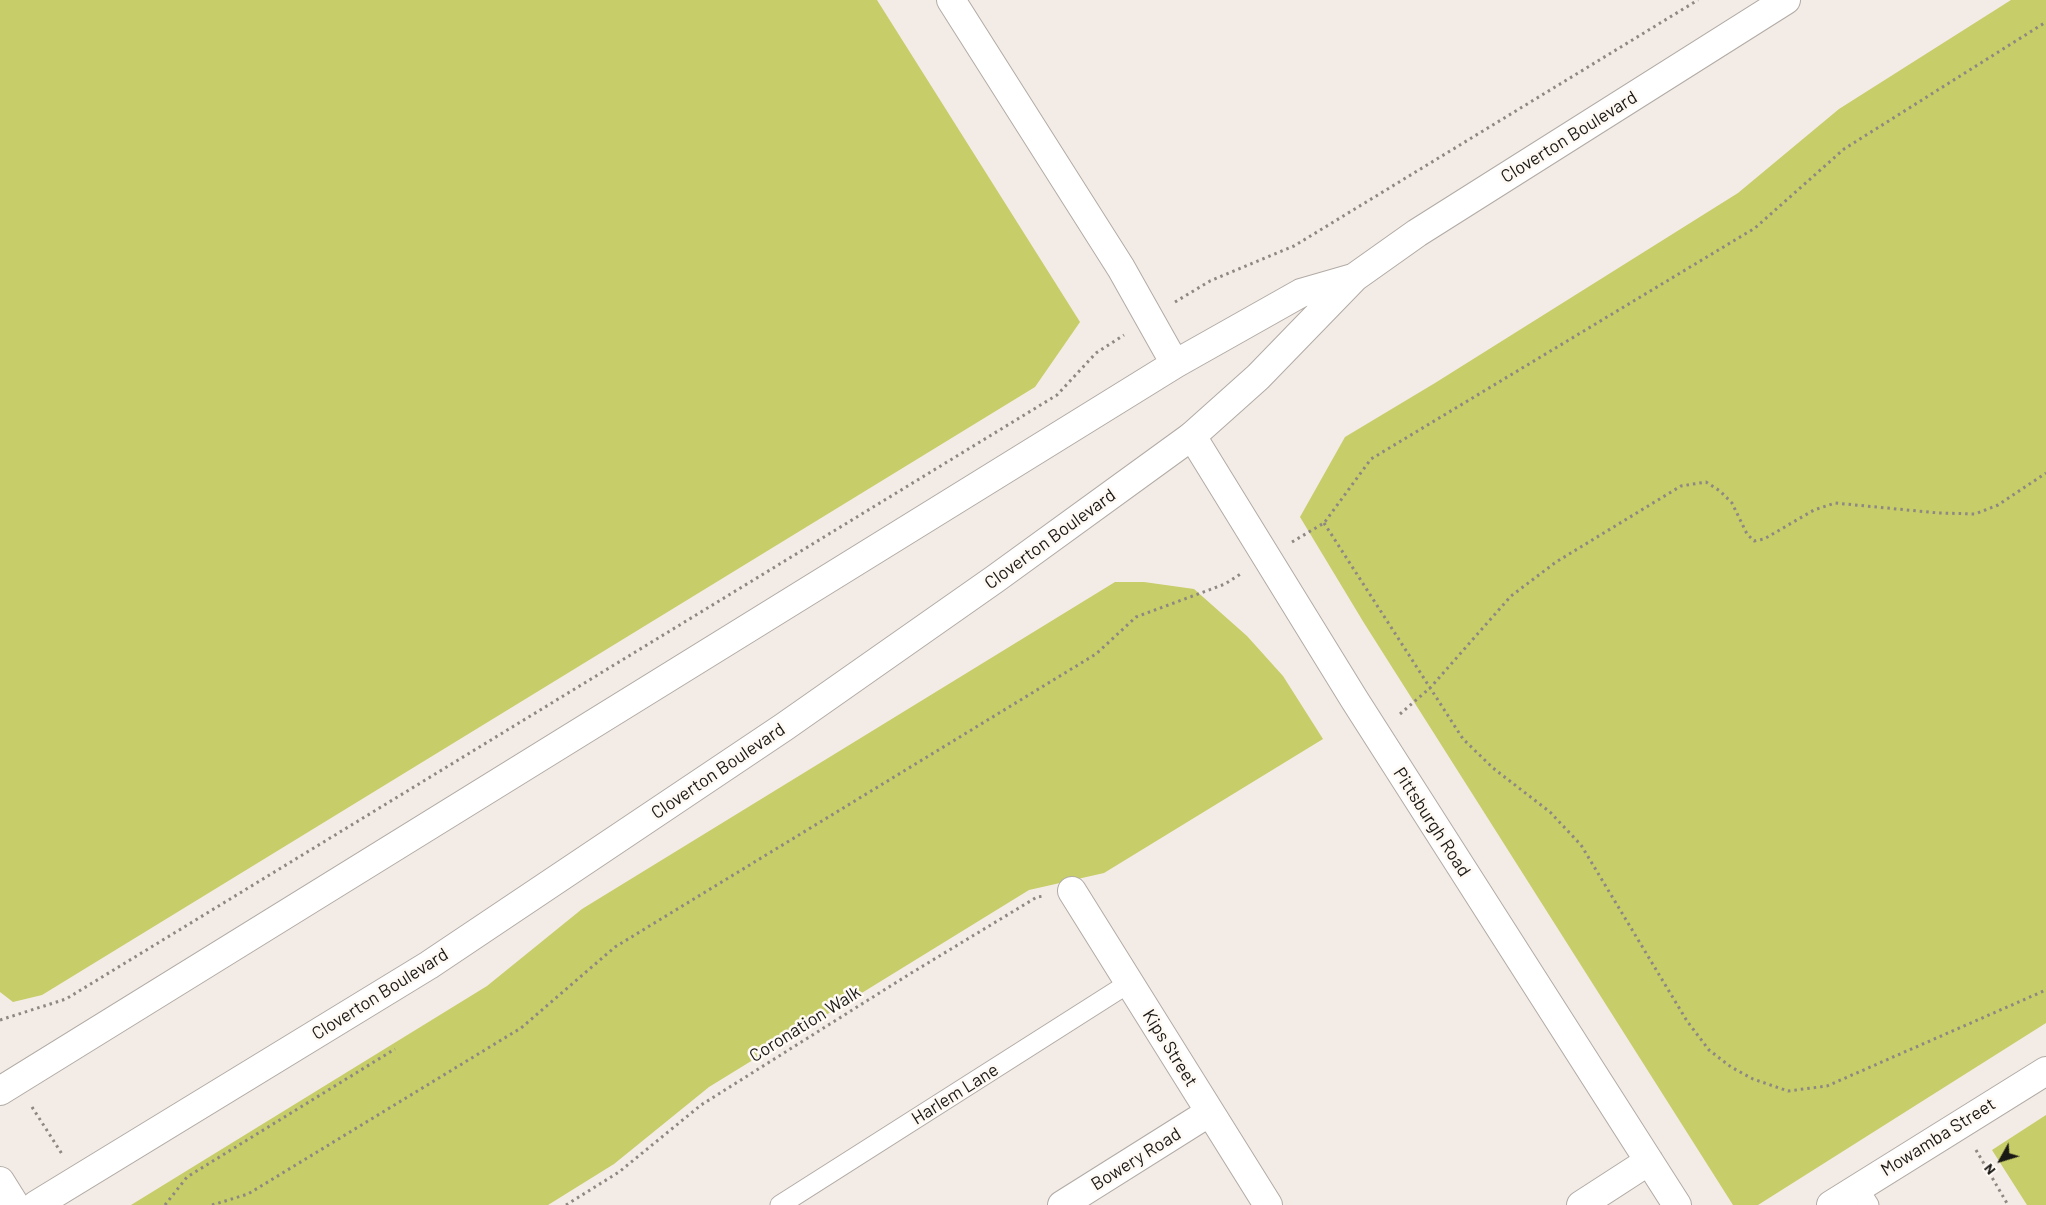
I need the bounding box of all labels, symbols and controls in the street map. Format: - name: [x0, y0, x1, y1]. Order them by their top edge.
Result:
- street label: Cloverton Boulevard: [1497, 86, 1641, 188]
- street label: Cloverton Boulevard: [980, 484, 1120, 594]
- street label: Cloverton Boulevard: [647, 718, 789, 824]
- street label: Pittsburgh Road: [1389, 763, 1475, 881]
- street label: Cloverton Boulevard: [308, 943, 452, 1045]
- street label: Coronation Walk: [745, 981, 865, 1067]
- street label: Kips Street: [1138, 1005, 1202, 1091]
- street label: Harlem Lane: [908, 1059, 1002, 1129]
- street label: Mowamba Street: [1877, 1093, 1999, 1181]
- street label: Bowery Road: [1087, 1123, 1185, 1195]
- north arrow: [1976, 1135, 2026, 1185]
- text: N: [1979, 1161, 1998, 1179]

